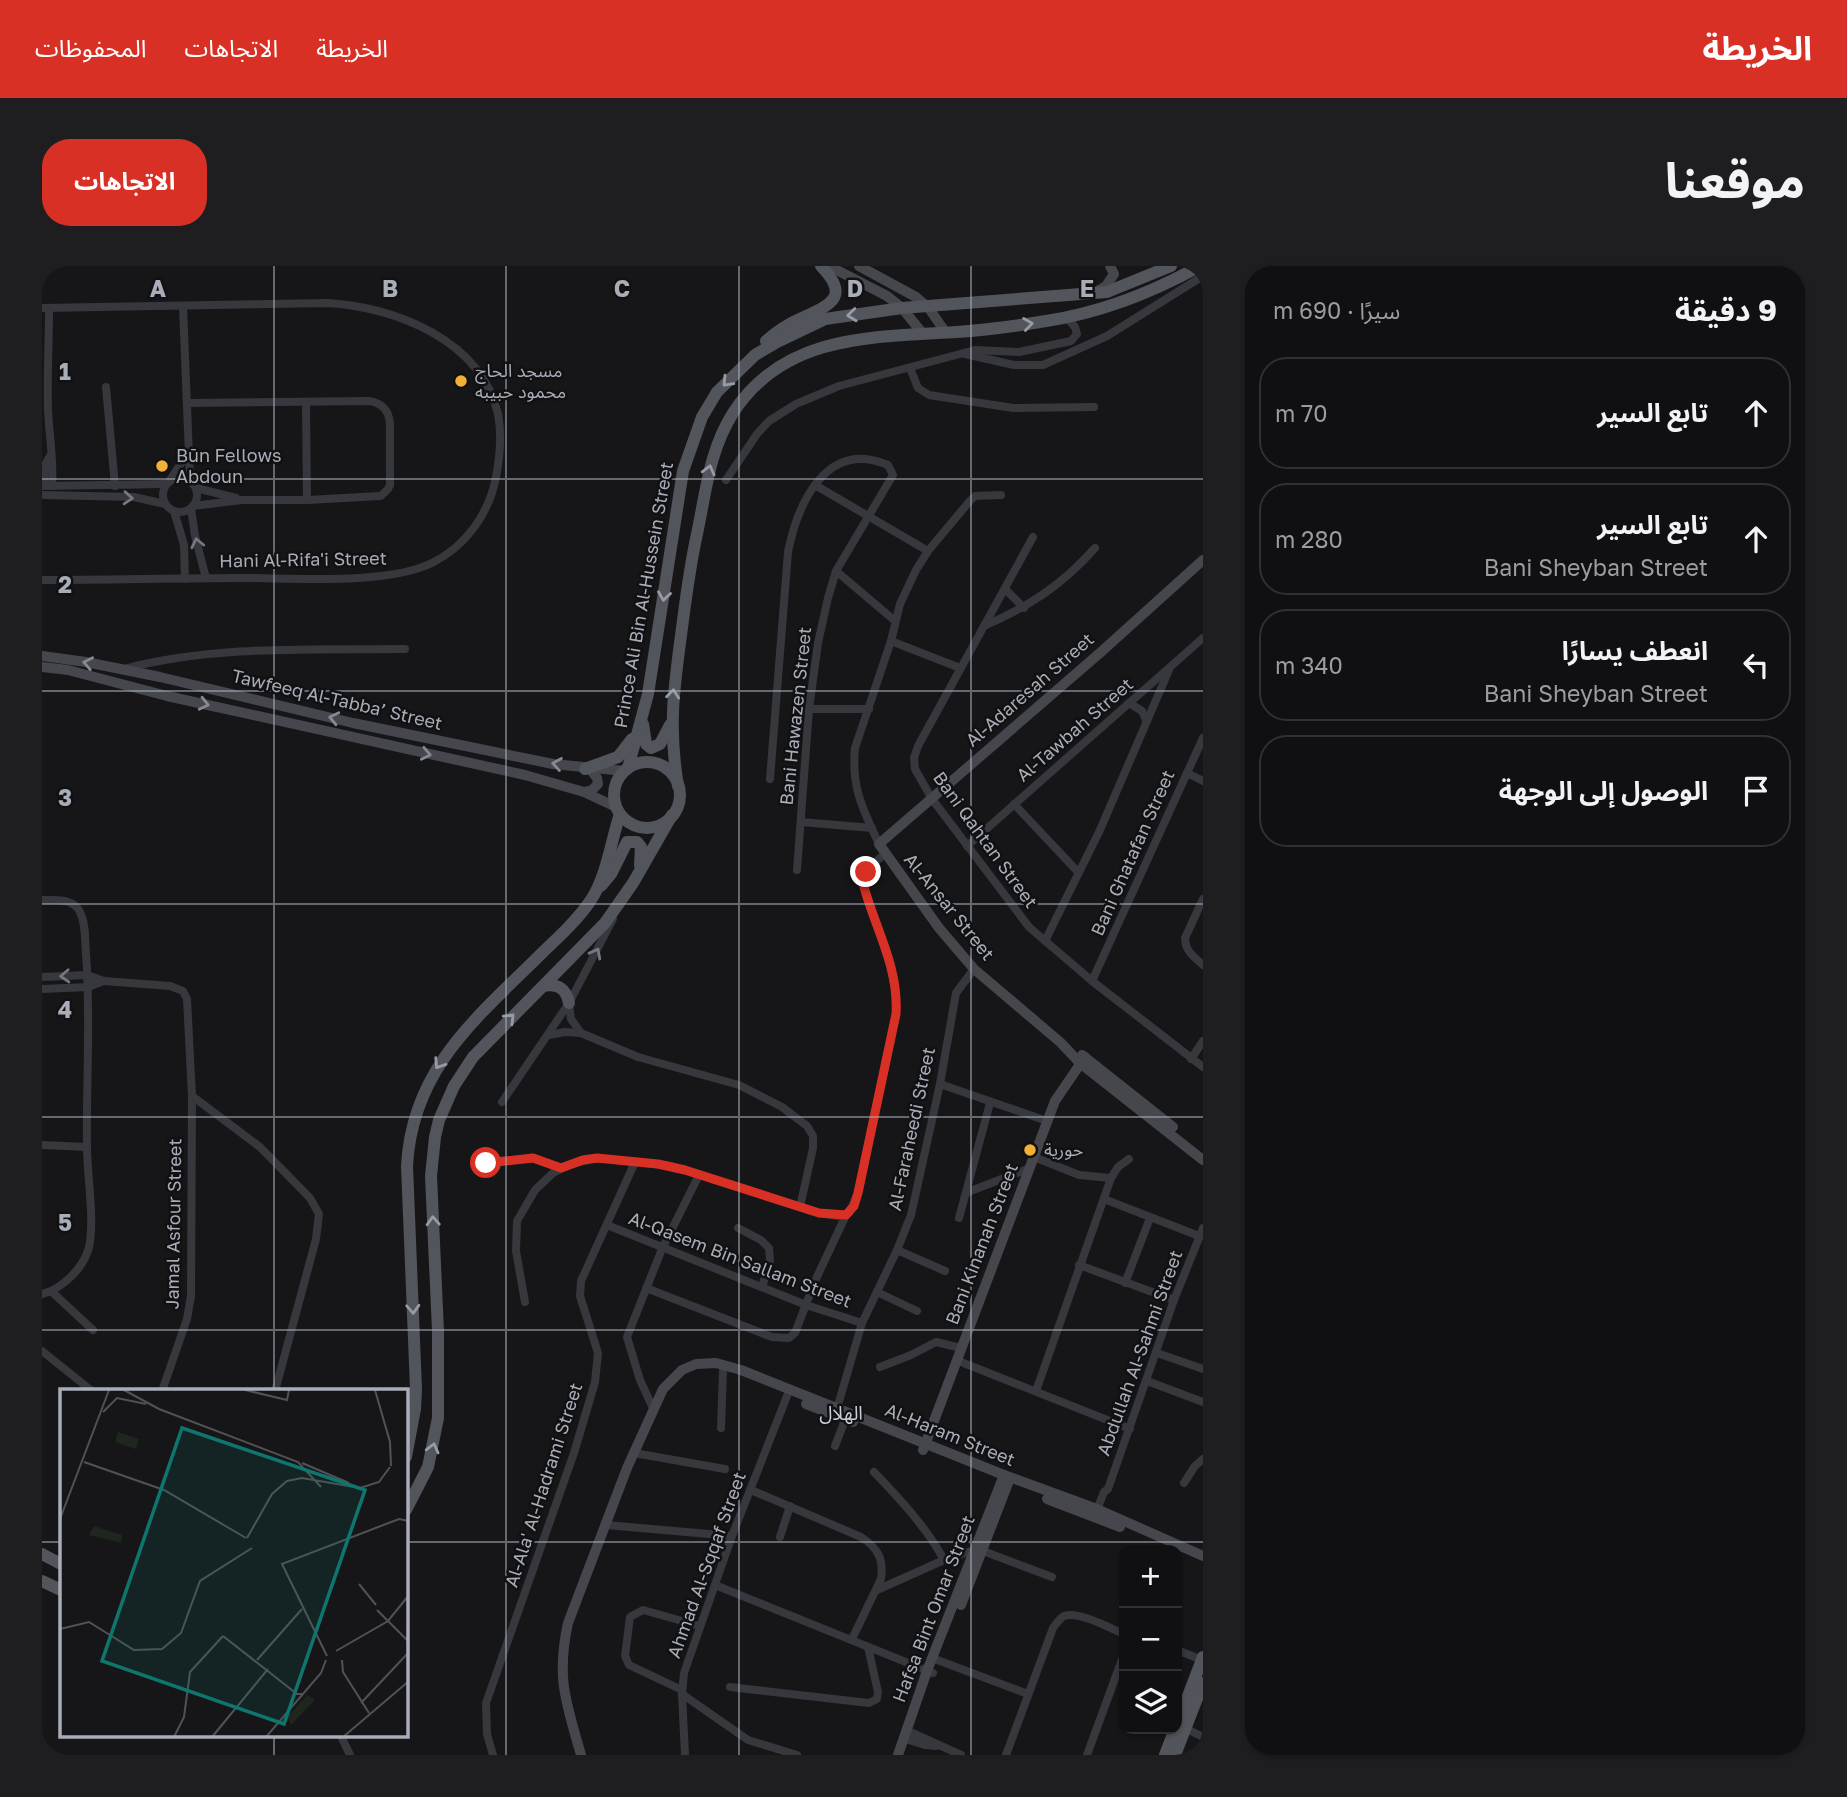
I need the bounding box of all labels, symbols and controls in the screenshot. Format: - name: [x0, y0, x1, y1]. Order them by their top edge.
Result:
- text: الخريطة: [1702, 28, 1812, 67]
- text: المحفوظات: [35, 33, 146, 62]
- text: الاتجاهات: [184, 33, 278, 62]
- text: الخريطة: [316, 33, 388, 62]
- button: الاتجاهات: [42, 139, 207, 226]
- text: موقعنا: [1665, 150, 1805, 209]
- text: A: [150, 274, 167, 302]
- text: B: [382, 274, 398, 302]
- text: C: [614, 274, 630, 302]
- text: D: [847, 274, 863, 302]
- text: E: [1080, 274, 1094, 302]
- text: 9 دقيقة: [1675, 292, 1777, 328]
- text: سيرًا · 690 m: [1273, 296, 1400, 324]
- one-way arrow: [846, 307, 857, 322]
- one-way arrow: [1022, 316, 1034, 331]
- text: 1: [59, 357, 71, 385]
- place label: مسجد الحاج محمود حبيبه: [475, 359, 566, 403]
- marker: مسجد الحاج محمود حبيبه: [453, 373, 469, 389]
- one-way arrow: [723, 374, 736, 387]
- icon: ahead: [1737, 394, 1775, 432]
- text: تابع السير: [1597, 397, 1708, 428]
- text: 70 m: [1275, 399, 1328, 427]
- place label: Būn Fellows Abdoun: [176, 444, 282, 487]
- marker: Būn Fellows Abdoun: [154, 458, 170, 474]
- street label: Prince Ali Bin Al-Hussein Street: [609, 460, 677, 730]
- one-way arrow: [701, 464, 715, 476]
- one-way arrow: [123, 490, 134, 505]
- text: تابع السير: [1597, 509, 1708, 540]
- icon: ahead: [1737, 520, 1775, 558]
- text: 280 m: [1275, 525, 1343, 553]
- one-way arrow: [190, 537, 205, 549]
- street label: Hani Al-Rifa'i Street: [219, 547, 387, 571]
- text: Bani Sheyban Street: [1484, 553, 1708, 581]
- text: 2: [58, 570, 72, 598]
- one-way arrow: [656, 590, 671, 602]
- street label: Bani Hawazen Street: [775, 626, 815, 806]
- street label: Al-Adaresah Street: [961, 628, 1098, 751]
- text: انعطف يسارًا: [1562, 635, 1708, 666]
- icon: left: [1737, 646, 1775, 684]
- text: 340 m: [1275, 651, 1343, 679]
- one-way arrow: [82, 656, 94, 671]
- street label: Tawfeeq Al-Tabba’ Street: [230, 664, 445, 734]
- street label: Al-Tawbah Street: [1012, 673, 1137, 786]
- text: Bani Sheyban Street: [1484, 679, 1708, 707]
- one-way arrow: [666, 688, 681, 700]
- one-way arrow: [198, 696, 210, 710]
- one-way arrow: [328, 712, 340, 726]
- one-way arrow: [420, 745, 432, 760]
- one-way arrow: [551, 757, 563, 772]
- street label: Bani Ghatafan Street: [1086, 766, 1179, 939]
- street label: Bani Qahtan Street: [929, 767, 1043, 912]
- icon: arrive: [1737, 772, 1775, 810]
- text: الوصول إلى الوجهة: [1499, 775, 1708, 806]
- text: 3: [58, 783, 72, 811]
- street label: Al-Ansar Street: [900, 848, 1000, 964]
- route end: [850, 856, 881, 887]
- one-way arrow: [587, 948, 601, 961]
- one-way arrow: [59, 969, 70, 984]
- text: 4: [58, 995, 72, 1023]
- one-way arrow: [501, 1014, 514, 1027]
- street label: Al-Faraheedi Street: [883, 1045, 939, 1213]
- one-way arrow: [435, 1056, 447, 1069]
- street label: Jamal Asfour Street: [161, 1138, 185, 1310]
- place label: حورية: [1044, 1138, 1083, 1161]
- marker: حورية: [1022, 1142, 1038, 1158]
- route start: [470, 1147, 501, 1178]
- street label: Bani Kinanah Street: [940, 1160, 1022, 1327]
- street label: Al-Qasem Bin Sallam Street: [626, 1206, 855, 1312]
- text: 5: [58, 1208, 72, 1236]
- one-way arrow: [425, 1216, 440, 1227]
- street label: Abdullah Al-Sahmi Street: [1092, 1247, 1187, 1458]
- one-way arrow: [405, 1304, 420, 1315]
- street label: Al-Ala' Al-Hadrami Street: [500, 1380, 587, 1590]
- inset map: [60, 1389, 408, 1738]
- street label: Al-Haram Street: [882, 1398, 1019, 1470]
- district label: الهلال: [819, 1401, 863, 1424]
- one-way arrow: [425, 1442, 439, 1454]
- street label: Ahmad Al-Sqqaf Street: [662, 1469, 750, 1661]
- street label: Hafsa Bint Omar Street: [887, 1512, 979, 1705]
- map controls: [1119, 1545, 1182, 1734]
- button: +: [1119, 1545, 1182, 1608]
- button: −: [1119, 1608, 1182, 1671]
- button: layers: [1119, 1671, 1182, 1734]

